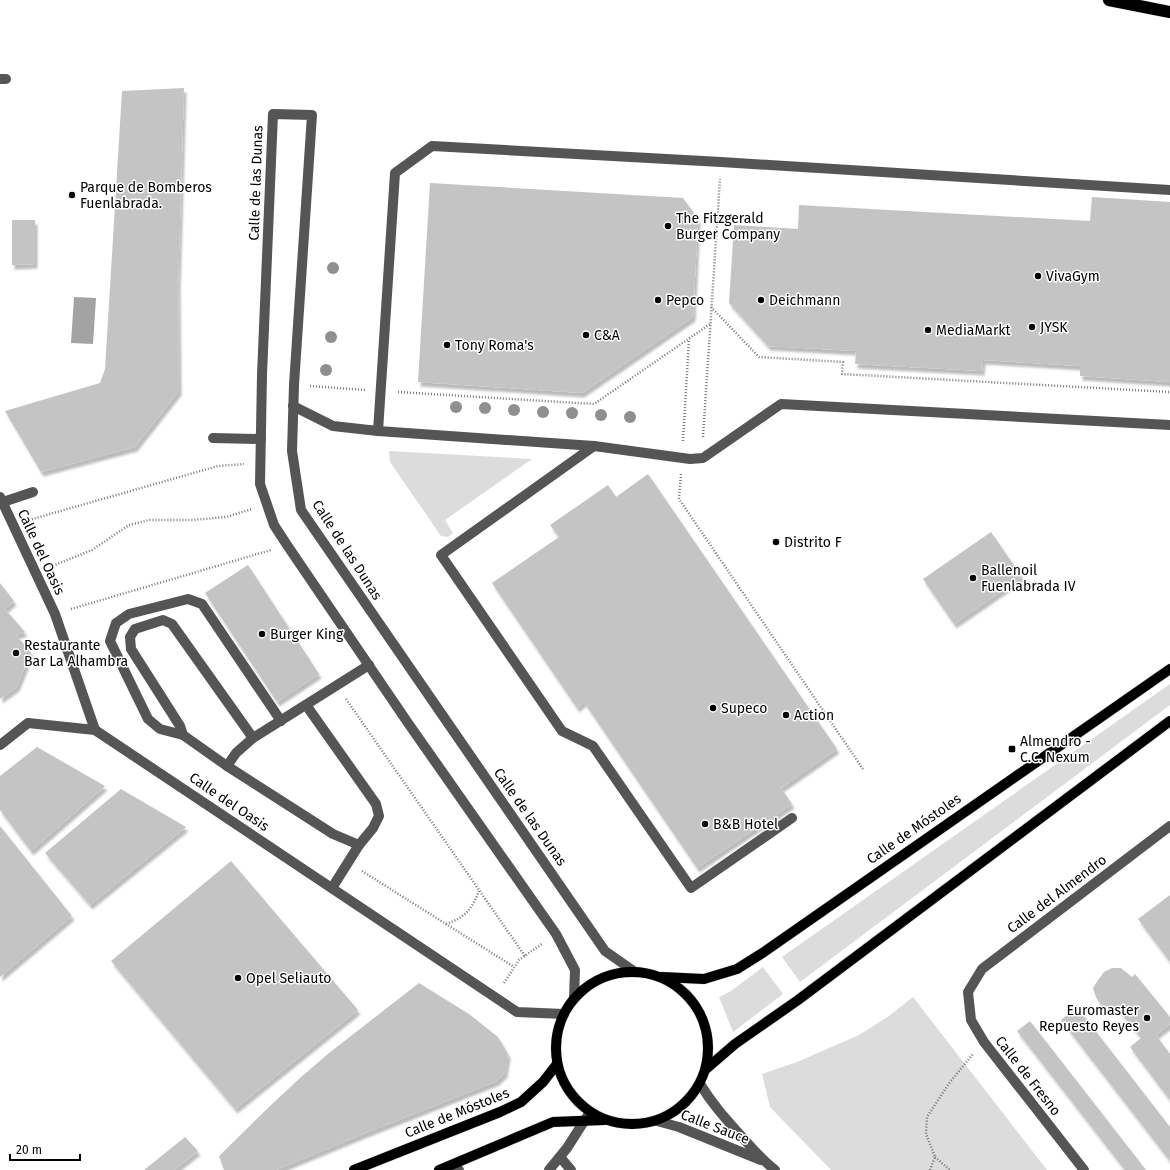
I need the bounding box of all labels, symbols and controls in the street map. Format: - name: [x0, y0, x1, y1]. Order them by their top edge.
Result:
- street label: Calle de las Dunas: [245, 125, 267, 241]
- place label: Parque de Bomberos Fuenlabrada.: [80, 179, 212, 212]
- marker: Parque de Bomberos Fuenlabrada.: [67, 190, 77, 200]
- place label: The Fitzgerald Burger Company: [676, 210, 780, 243]
- marker: The Fitzgerald Burger Company: [663, 221, 673, 231]
- place label: VivaGym: [1046, 268, 1100, 285]
- marker: VivaGym: [1033, 271, 1043, 281]
- place label: Pepco: [666, 292, 704, 309]
- place label: Deichmann: [769, 292, 841, 309]
- marker: Pepco: [653, 295, 663, 305]
- marker: Deichmann: [756, 295, 766, 305]
- place label: JYSK: [1040, 319, 1068, 336]
- place label: MediaMarkt: [936, 322, 1012, 339]
- marker: JYSK: [1027, 322, 1037, 332]
- marker: MediaMarkt: [923, 325, 933, 335]
- place label: C&A: [594, 327, 620, 344]
- marker: C&A: [581, 330, 591, 340]
- place label: Tony Roma's: [455, 337, 534, 354]
- marker: Tony Roma's: [442, 340, 452, 350]
- street label: Calle de las Dunas: [308, 497, 386, 603]
- street label: Calle del Oasis: [14, 506, 68, 598]
- place label: Distrito F: [784, 534, 842, 551]
- marker: Distrito F: [771, 537, 781, 547]
- place label: Ballenoil Fuenlabrada IV: [981, 562, 1076, 595]
- marker: Ballenoil Fuenlabrada IV: [968, 573, 978, 583]
- place label: Burger King: [270, 626, 344, 643]
- marker: Burger King: [257, 629, 267, 639]
- place label: Restaurante Bar La Alhambra: [24, 637, 128, 670]
- marker: Restaurante Bar La Alhambra: [11, 648, 21, 658]
- place label: Supeco: [721, 700, 767, 717]
- marker: Supeco: [708, 703, 718, 713]
- place label: Action: [794, 707, 834, 724]
- marker: Action: [781, 710, 791, 720]
- place label: Almendro - C.C. Nexum: [1020, 733, 1091, 766]
- marker: Almendro - C.C. Nexum: [1007, 744, 1017, 754]
- street label: Calle de las Dunas: [490, 765, 570, 870]
- street label: Calle del Oasis: [186, 769, 272, 835]
- street label: Calle de Móstoles: [864, 790, 965, 868]
- place label: B&B Hotel: [713, 816, 778, 833]
- marker: B&B Hotel: [700, 819, 710, 829]
- street label: Calle del Almendro: [1004, 851, 1110, 937]
- place label: Opel Seliauto: [246, 970, 332, 987]
- marker: Opel Seliauto: [233, 973, 243, 983]
- place label: Euromaster Repuesto Reyes: [1039, 1002, 1140, 1035]
- marker: Euromaster Repuesto Reyes: [1142, 1013, 1152, 1023]
- street label: Calle de Fresno: [992, 1033, 1064, 1119]
- street label: Calle de Móstoles: [402, 1084, 512, 1142]
- street label: Calle Sauce: [678, 1106, 752, 1148]
- scale bar: [10, 1136, 80, 1162]
- text: 20 m: [16, 1143, 42, 1157]

